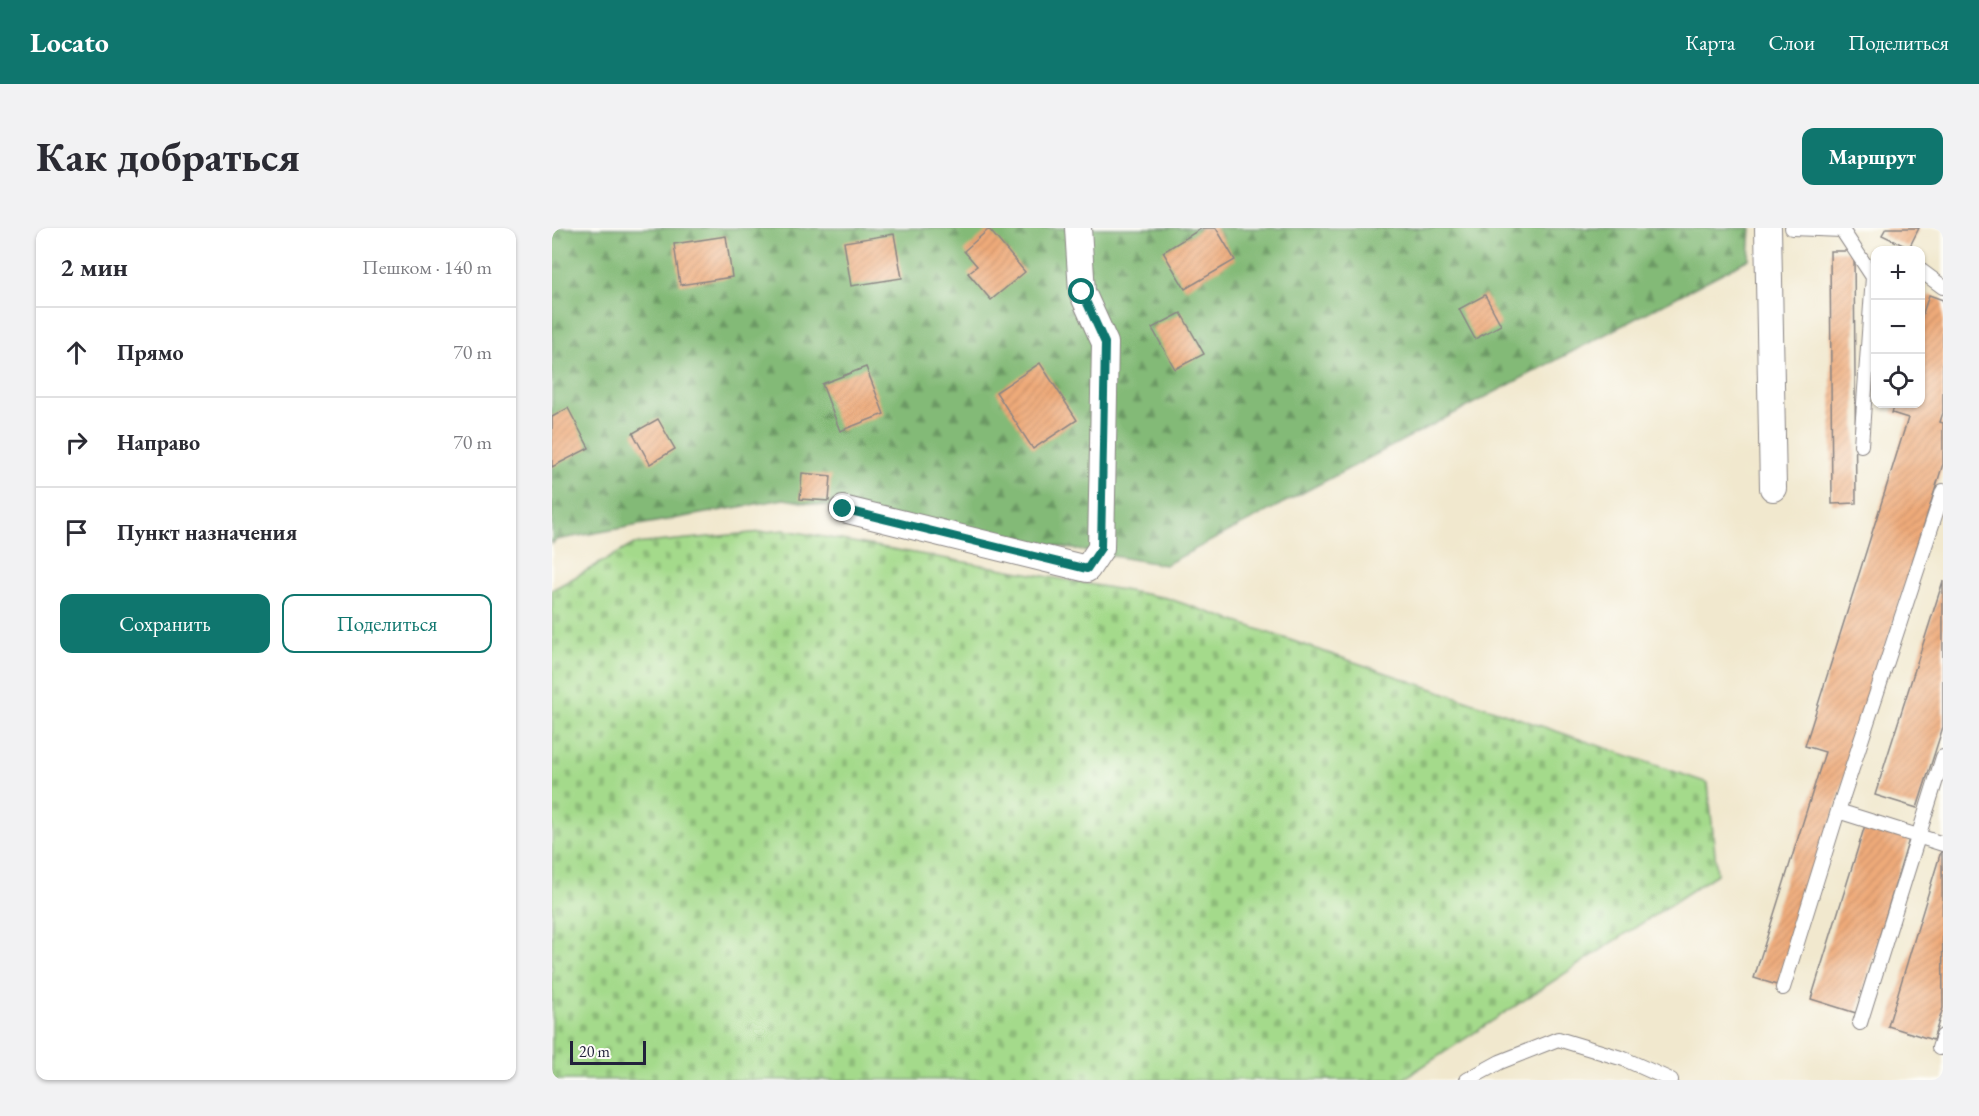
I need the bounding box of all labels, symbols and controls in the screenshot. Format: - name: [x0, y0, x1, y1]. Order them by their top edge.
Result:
- text: Locato: [30, 24, 109, 60]
- text: Карта: [1685, 29, 1735, 56]
- text: Слои: [1768, 29, 1815, 56]
- text: Поделиться: [1848, 29, 1949, 56]
- button: Маршрут: [1802, 128, 1943, 185]
- text: Как добраться: [36, 129, 300, 184]
- map controls: [1871, 246, 1925, 408]
- button: +: [1871, 246, 1925, 300]
- text: 2 мин: [60, 250, 128, 284]
- text: Пешком · 140 m: [362, 254, 492, 280]
- route start: [1068, 278, 1094, 304]
- button: −: [1871, 300, 1925, 354]
- icon: ahead: [60, 336, 93, 369]
- text: Прямо: [117, 338, 184, 367]
- text: 70 m: [453, 339, 492, 365]
- button: locate: [1871, 354, 1925, 408]
- icon: right: [60, 426, 93, 459]
- text: Направо: [117, 428, 200, 457]
- text: 70 m: [453, 429, 492, 455]
- route end: [829, 495, 855, 521]
- icon: arrive: [60, 516, 93, 549]
- text: Пункт назначения: [117, 518, 297, 547]
- button: Сохранить: [60, 594, 270, 653]
- button: Поделиться: [282, 594, 492, 653]
- scale bar: [570, 1038, 646, 1066]
- text: 20 m: [579, 1041, 610, 1062]

